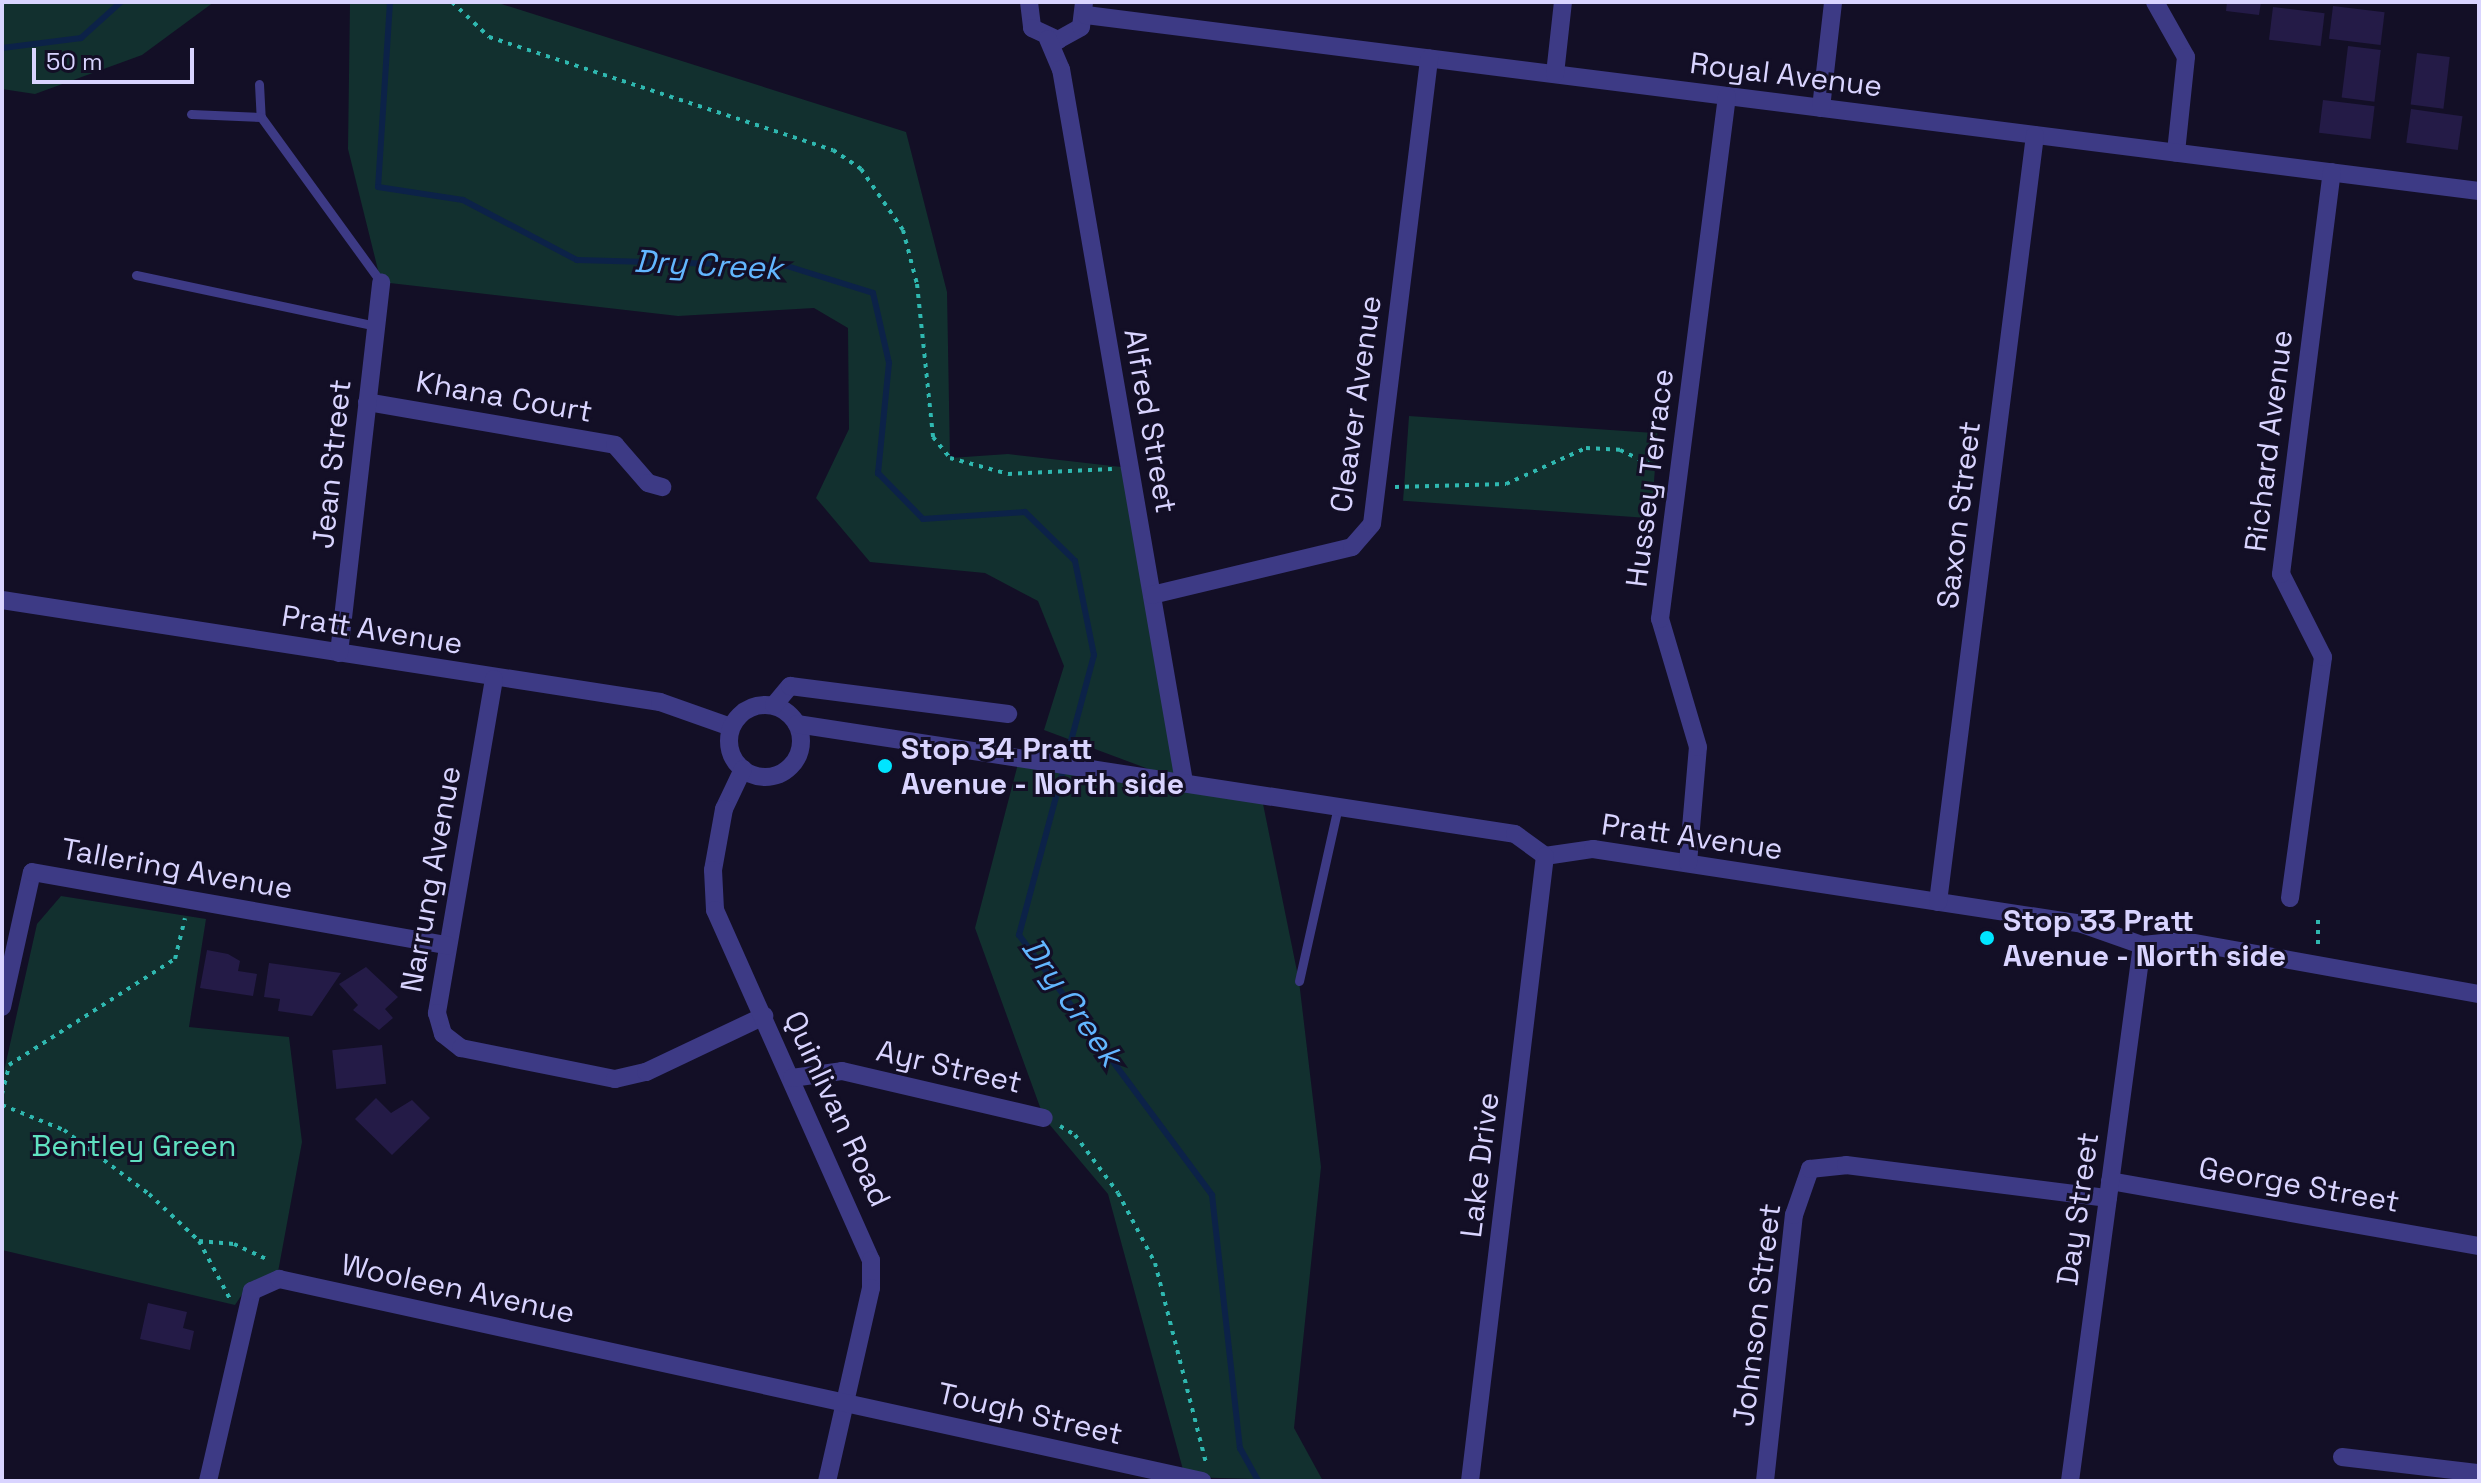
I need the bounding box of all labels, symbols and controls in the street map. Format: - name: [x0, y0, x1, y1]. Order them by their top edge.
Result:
- scale bar: [36, 32, 198, 82]
- street label: Royal Avenue: [1687, 45, 1885, 105]
- text: 50 m: [46, 46, 103, 77]
- water label: Dry Creek: [633, 242, 783, 288]
- street label: Cleaver Avenue: [1323, 293, 1389, 515]
- street label: Alfred Street: [1116, 326, 1184, 516]
- street label: Richard Avenue: [2238, 328, 2300, 554]
- street label: Khana Court: [413, 364, 595, 430]
- street label: Hussey Terrace: [1619, 366, 1681, 590]
- street label: Jean Street: [305, 378, 359, 550]
- street label: Saxon Street: [1930, 419, 1988, 611]
- street label: Pratt Avenue: [279, 598, 465, 662]
- place label: Stop 34 Pratt Avenue - North side: [901, 731, 1186, 802]
- marker: Stop 34 Pratt Avenue - North side: [876, 757, 894, 775]
- street label: Narrung Avenue: [393, 763, 469, 995]
- street label: Pratt Avenue: [1599, 806, 1785, 868]
- street label: Tallering Avenue: [58, 831, 296, 907]
- place label: Stop 33 Pratt Avenue - North side: [2003, 903, 2288, 974]
- marker: Stop 33 Pratt Avenue - North side: [1978, 929, 1996, 947]
- water label: Dry Creek: [1014, 930, 1130, 1074]
- street label: Quinlivan Road: [776, 1006, 898, 1212]
- street label: Ayr Street: [873, 1033, 1025, 1101]
- street label: Lake Drive: [1453, 1090, 1507, 1240]
- park label: Bentley Green: [31, 1128, 237, 1164]
- street label: Day Street: [2049, 1130, 2107, 1288]
- street label: George Street: [2196, 1150, 2402, 1220]
- street label: Johnson Street: [1725, 1201, 1789, 1429]
- street label: Wooleen Avenue: [338, 1247, 578, 1331]
- street label: Tough Street: [934, 1375, 1126, 1453]

